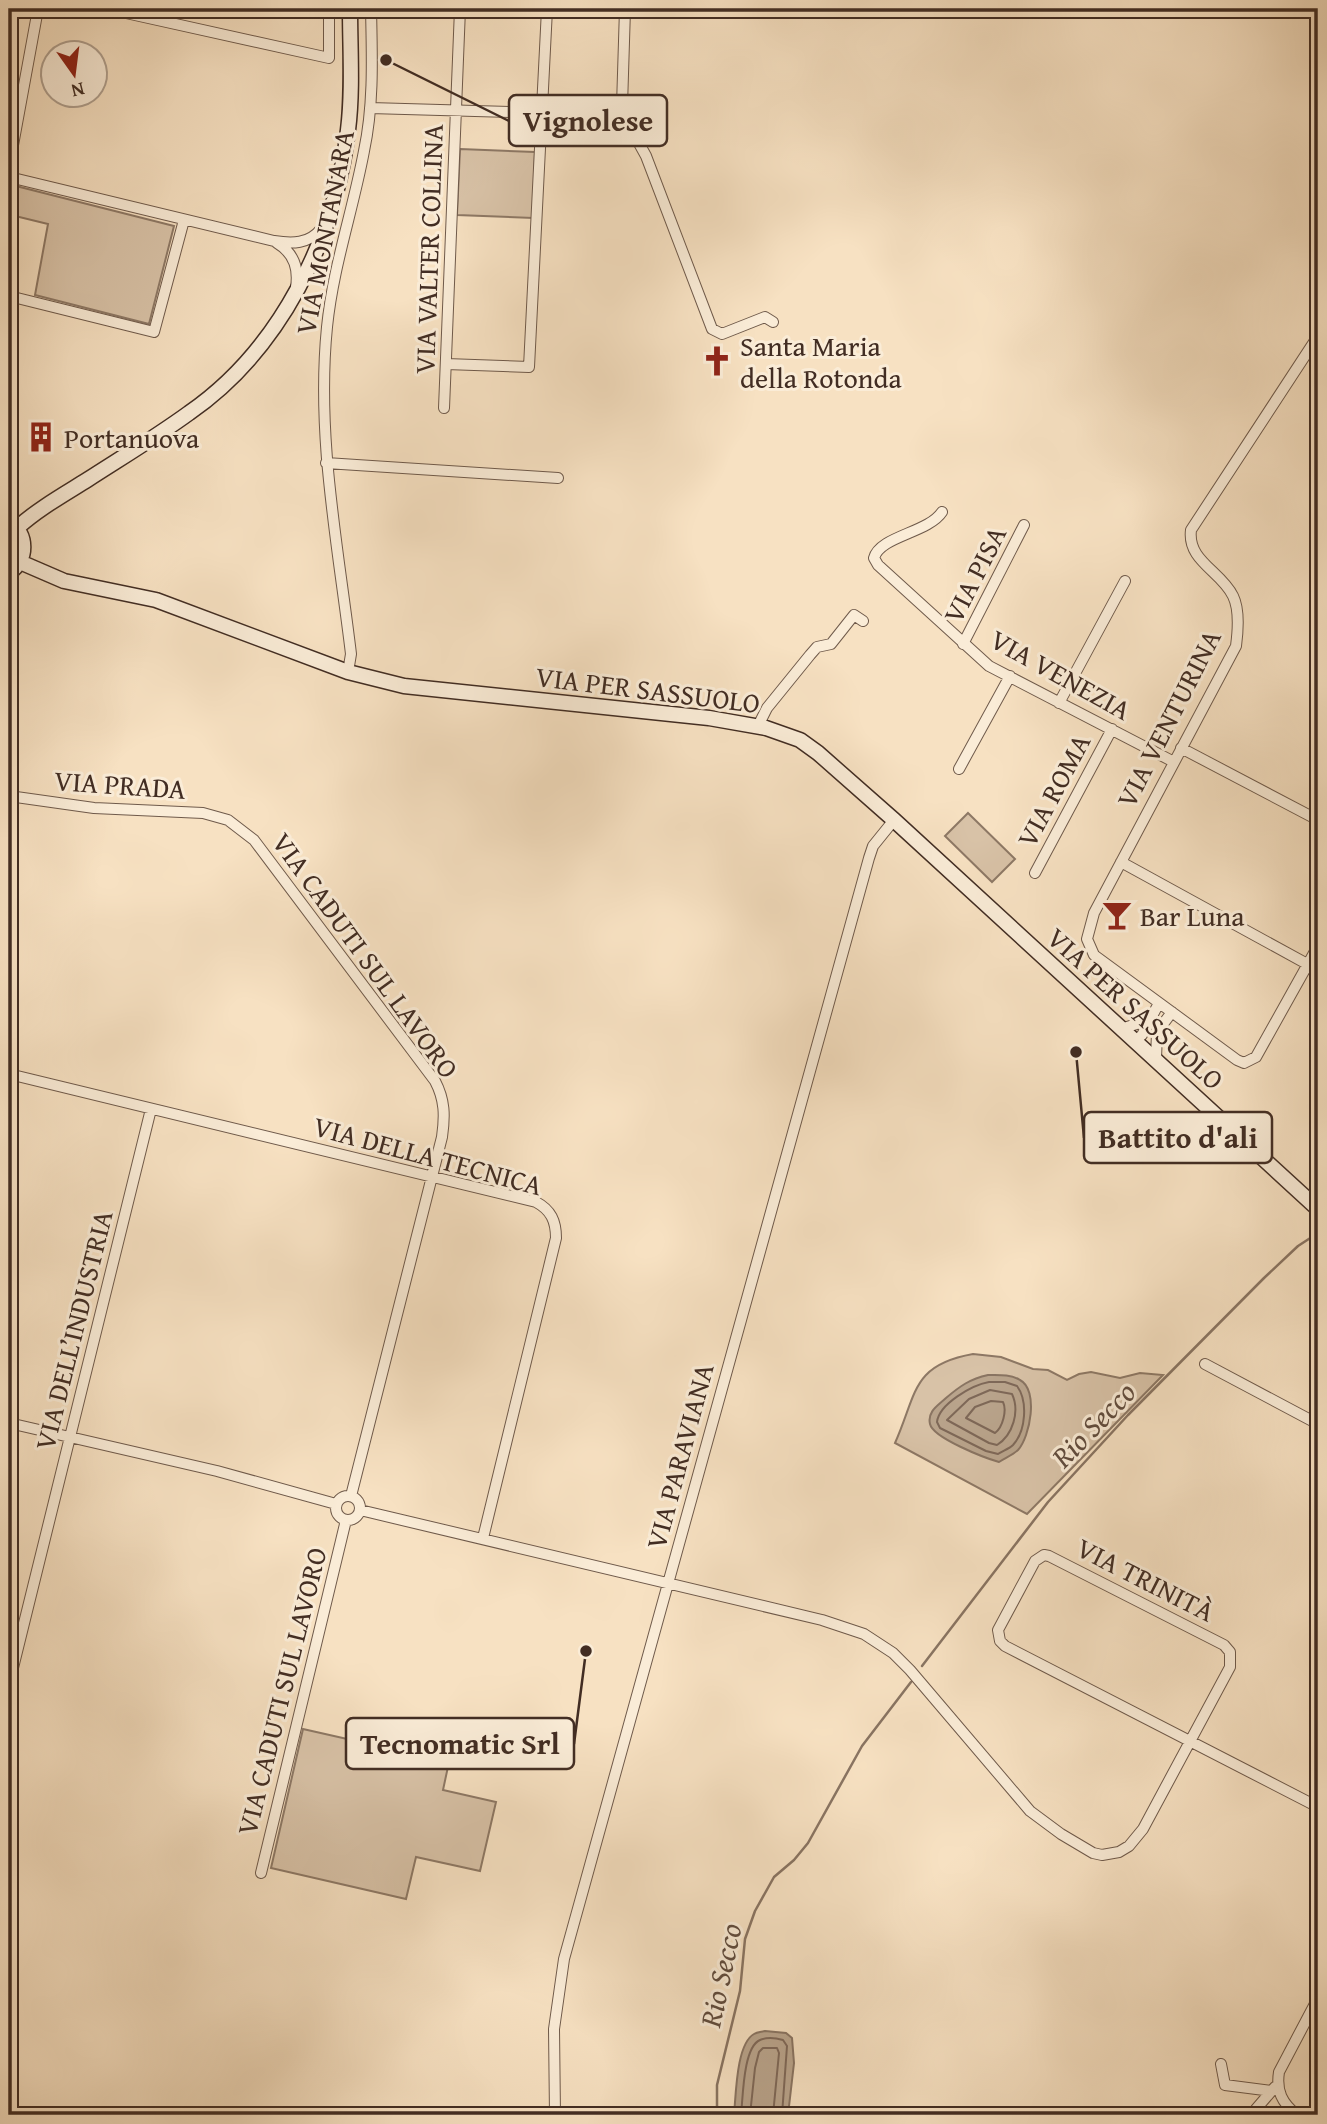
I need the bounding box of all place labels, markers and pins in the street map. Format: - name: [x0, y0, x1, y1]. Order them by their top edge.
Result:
- callout: Vignolese: [509, 95, 667, 146]
- place label: Santa Maria della Rotonda: [740, 325, 902, 398]
- church icon: Santa Maria della Rotonda: [700, 344, 734, 378]
- place label: Portanuova: [64, 417, 200, 458]
- building icon: Portanuova: [24, 420, 58, 454]
- place label: Bar Luna: [1140, 895, 1245, 936]
- bar icon: Bar Luna: [1100, 898, 1134, 932]
- callout: Battito d'ali: [1084, 1112, 1272, 1163]
- callout: Tecnomatic Srl: [346, 1718, 574, 1769]

